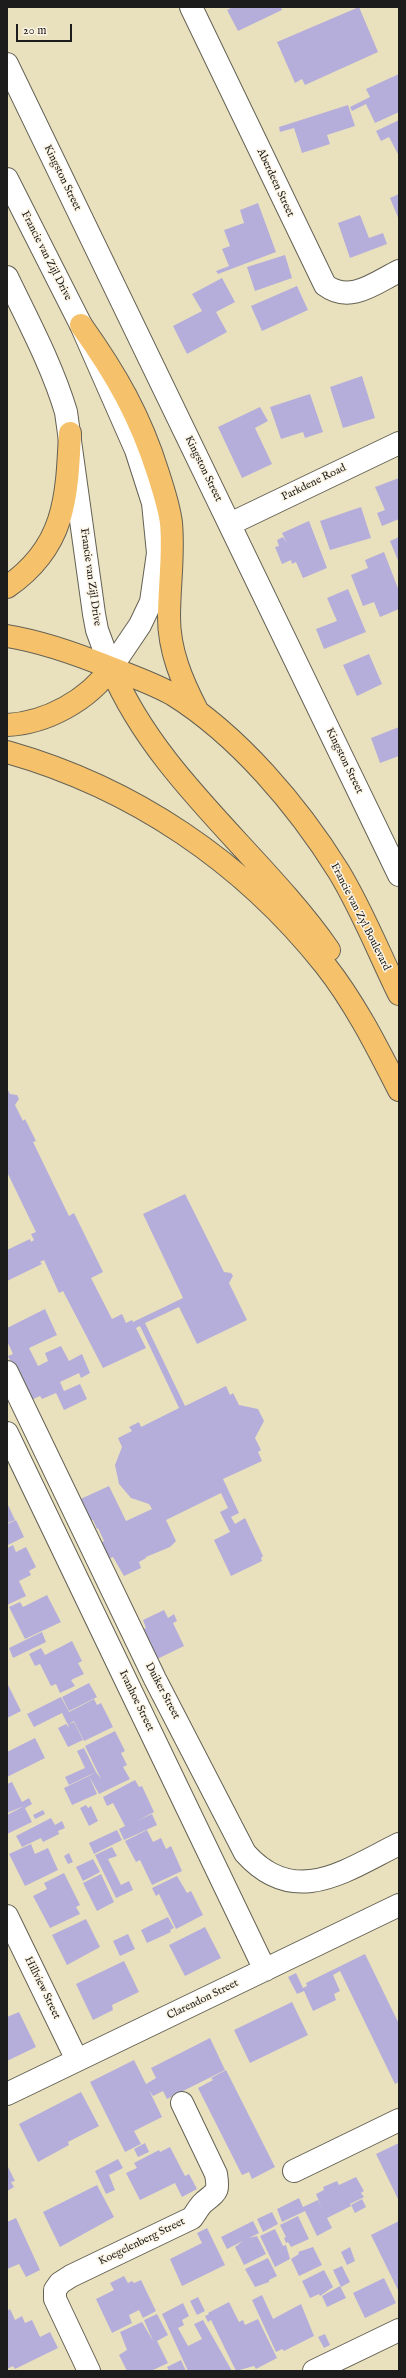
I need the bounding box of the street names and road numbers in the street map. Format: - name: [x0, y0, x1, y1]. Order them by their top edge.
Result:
- street label: Kingston Street: [40, 143, 84, 213]
- street label: Aberdeen Street: [253, 147, 297, 219]
- street label: Francie van Zijl Drive: [18, 209, 74, 303]
- street label: Kingston Street: [181, 434, 225, 504]
- street label: Parkdene Road: [280, 462, 348, 504]
- street label: Francie van Zijl Drive: [77, 527, 103, 627]
- street label: Kingston Street: [322, 726, 366, 796]
- street label: Francie van Zyl Boulevard: [327, 861, 393, 973]
- street label: Duiker Street: [142, 1660, 182, 1722]
- street label: Ivanhoe Street: [116, 1668, 156, 1734]
- street label: Hillview Street: [21, 1955, 63, 2021]
- street label: Clarendon Street: [165, 1977, 241, 2023]
- street label: Koegelenberg Street: [97, 2215, 187, 2269]

